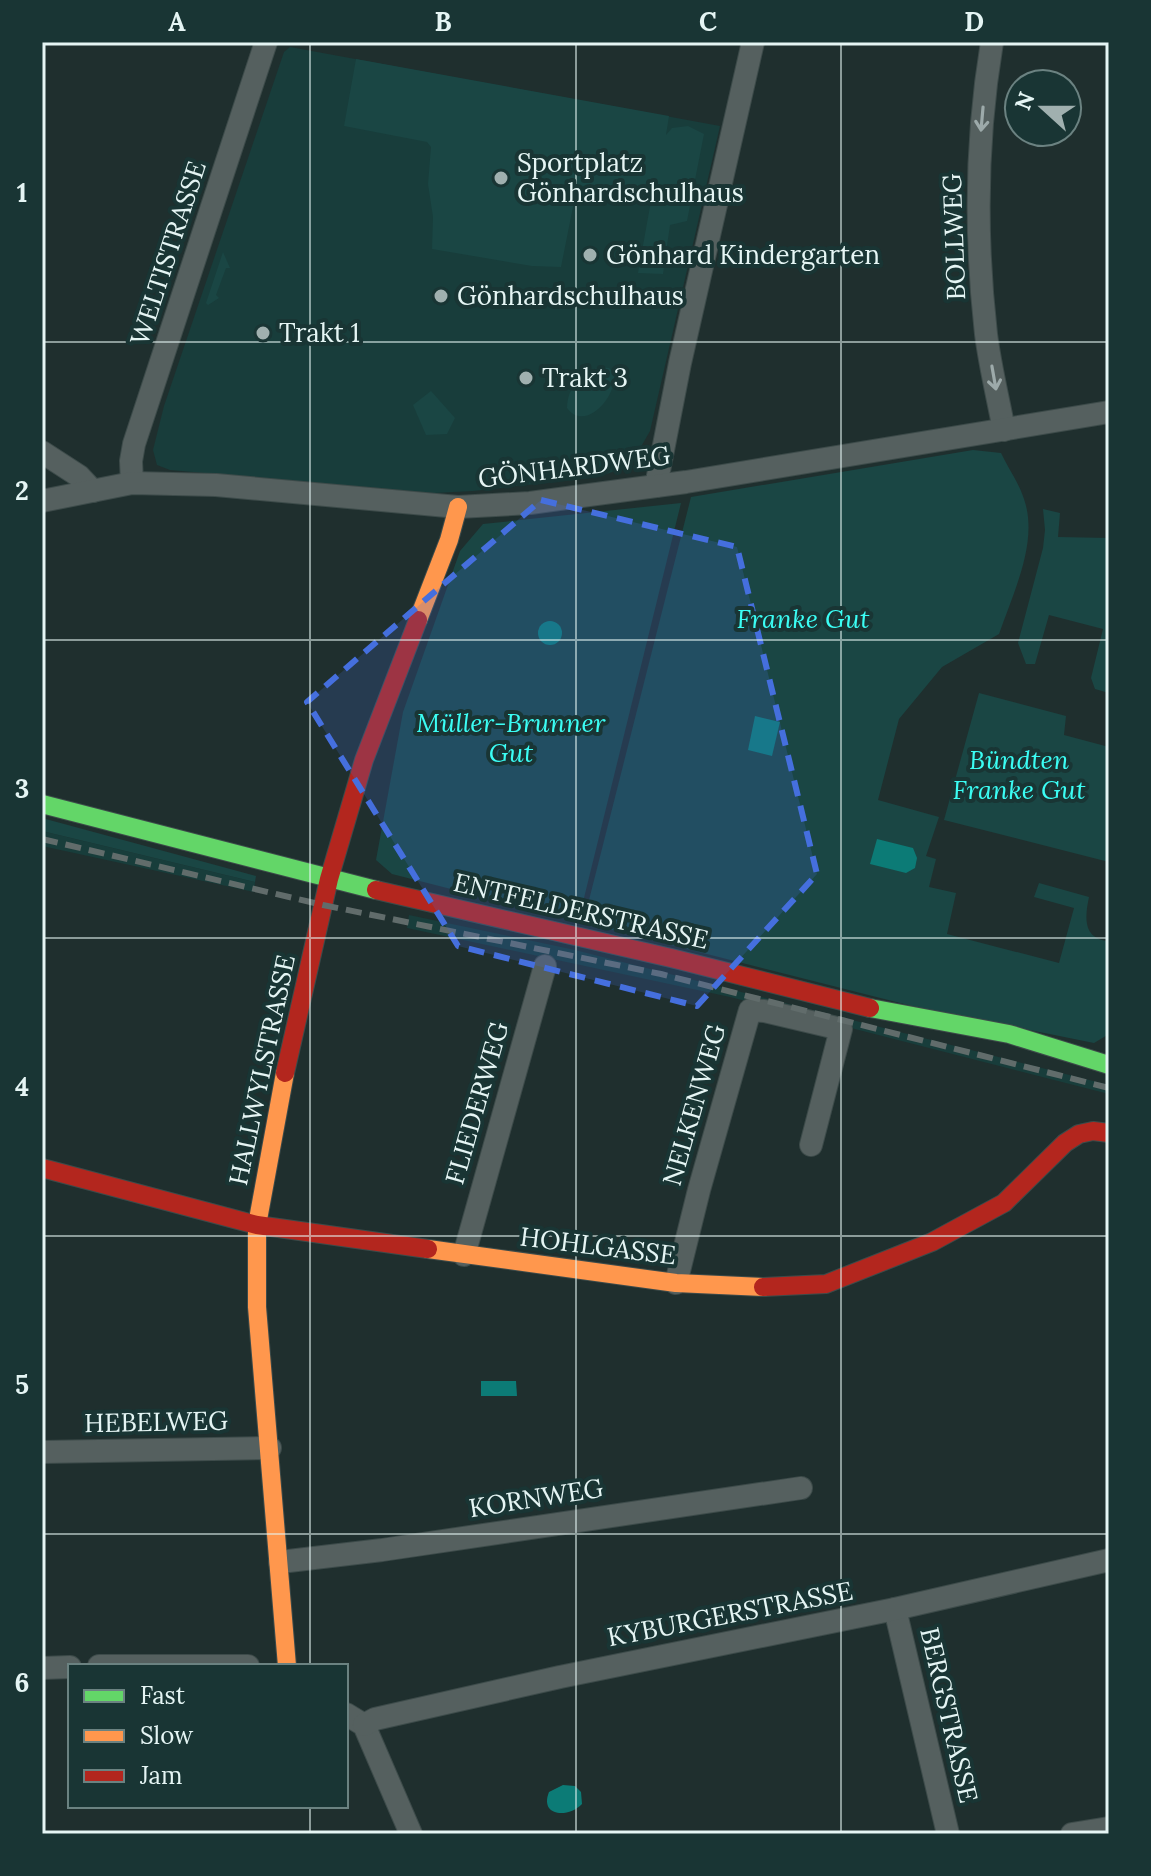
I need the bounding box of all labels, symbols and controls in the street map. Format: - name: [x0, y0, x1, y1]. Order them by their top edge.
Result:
- text: A: [168, 5, 186, 38]
- text: B: [434, 5, 452, 38]
- text: C: [699, 5, 717, 38]
- text: D: [964, 5, 984, 38]
- north arrow: [1003, 68, 1083, 148]
- text: N: [1008, 88, 1040, 114]
- one-way arrow: [974, 105, 989, 132]
- place label: Sportplatz Gönhardschulhaus: [517, 146, 744, 209]
- street label: WELTISTRASSE: [122, 157, 213, 349]
- marker: Sportplatz Gönhardschulhaus: [492, 169, 510, 187]
- street label: BOLLWEG: [935, 173, 972, 301]
- text: 1: [17, 176, 27, 209]
- place label: Gönhard Kindergarten: [606, 238, 880, 271]
- marker: Gönhard Kindergarten: [581, 246, 599, 264]
- place label: Gönhardschulhaus: [457, 279, 684, 312]
- marker: Gönhardschulhaus: [432, 287, 450, 305]
- place label: Trakt 1: [279, 316, 360, 349]
- marker: Trakt 1: [254, 324, 272, 342]
- place label: Trakt 3: [542, 361, 628, 394]
- one-way arrow: [988, 365, 1003, 390]
- marker: Trakt 3: [517, 369, 535, 387]
- street label: GÖNHARDWEG: [476, 438, 672, 495]
- text: 2: [15, 474, 29, 507]
- park label: Franke Gut: [737, 602, 870, 635]
- park label: Müller-Brunner Gut: [416, 706, 606, 769]
- park label: Bündten Franke Gut: [953, 743, 1086, 806]
- text: 3: [15, 772, 29, 805]
- street label: ENTFELDERSTRASSE: [450, 865, 712, 956]
- street label: HALLWYLSTRASSE: [221, 952, 302, 1188]
- street label: FLIEDERWEG: [438, 1018, 515, 1188]
- street label: NELKENWEG: [655, 1020, 732, 1189]
- text: 4: [15, 1070, 29, 1103]
- street label: HOHLGASSE: [518, 1220, 678, 1271]
- text: 5: [15, 1368, 29, 1401]
- street label: HEBELWEG: [84, 1404, 228, 1439]
- street label: KORNWEG: [466, 1471, 606, 1524]
- street label: KYBURGERSTRASSE: [604, 1574, 855, 1653]
- street label: BERGSTRASSE: [913, 1624, 986, 1806]
- legend: [68, 1664, 348, 1808]
- text: 6: [15, 1666, 29, 1699]
- text: Fast: [140, 1680, 186, 1711]
- text: Slow: [140, 1720, 194, 1751]
- text: Jam: [139, 1760, 182, 1791]

